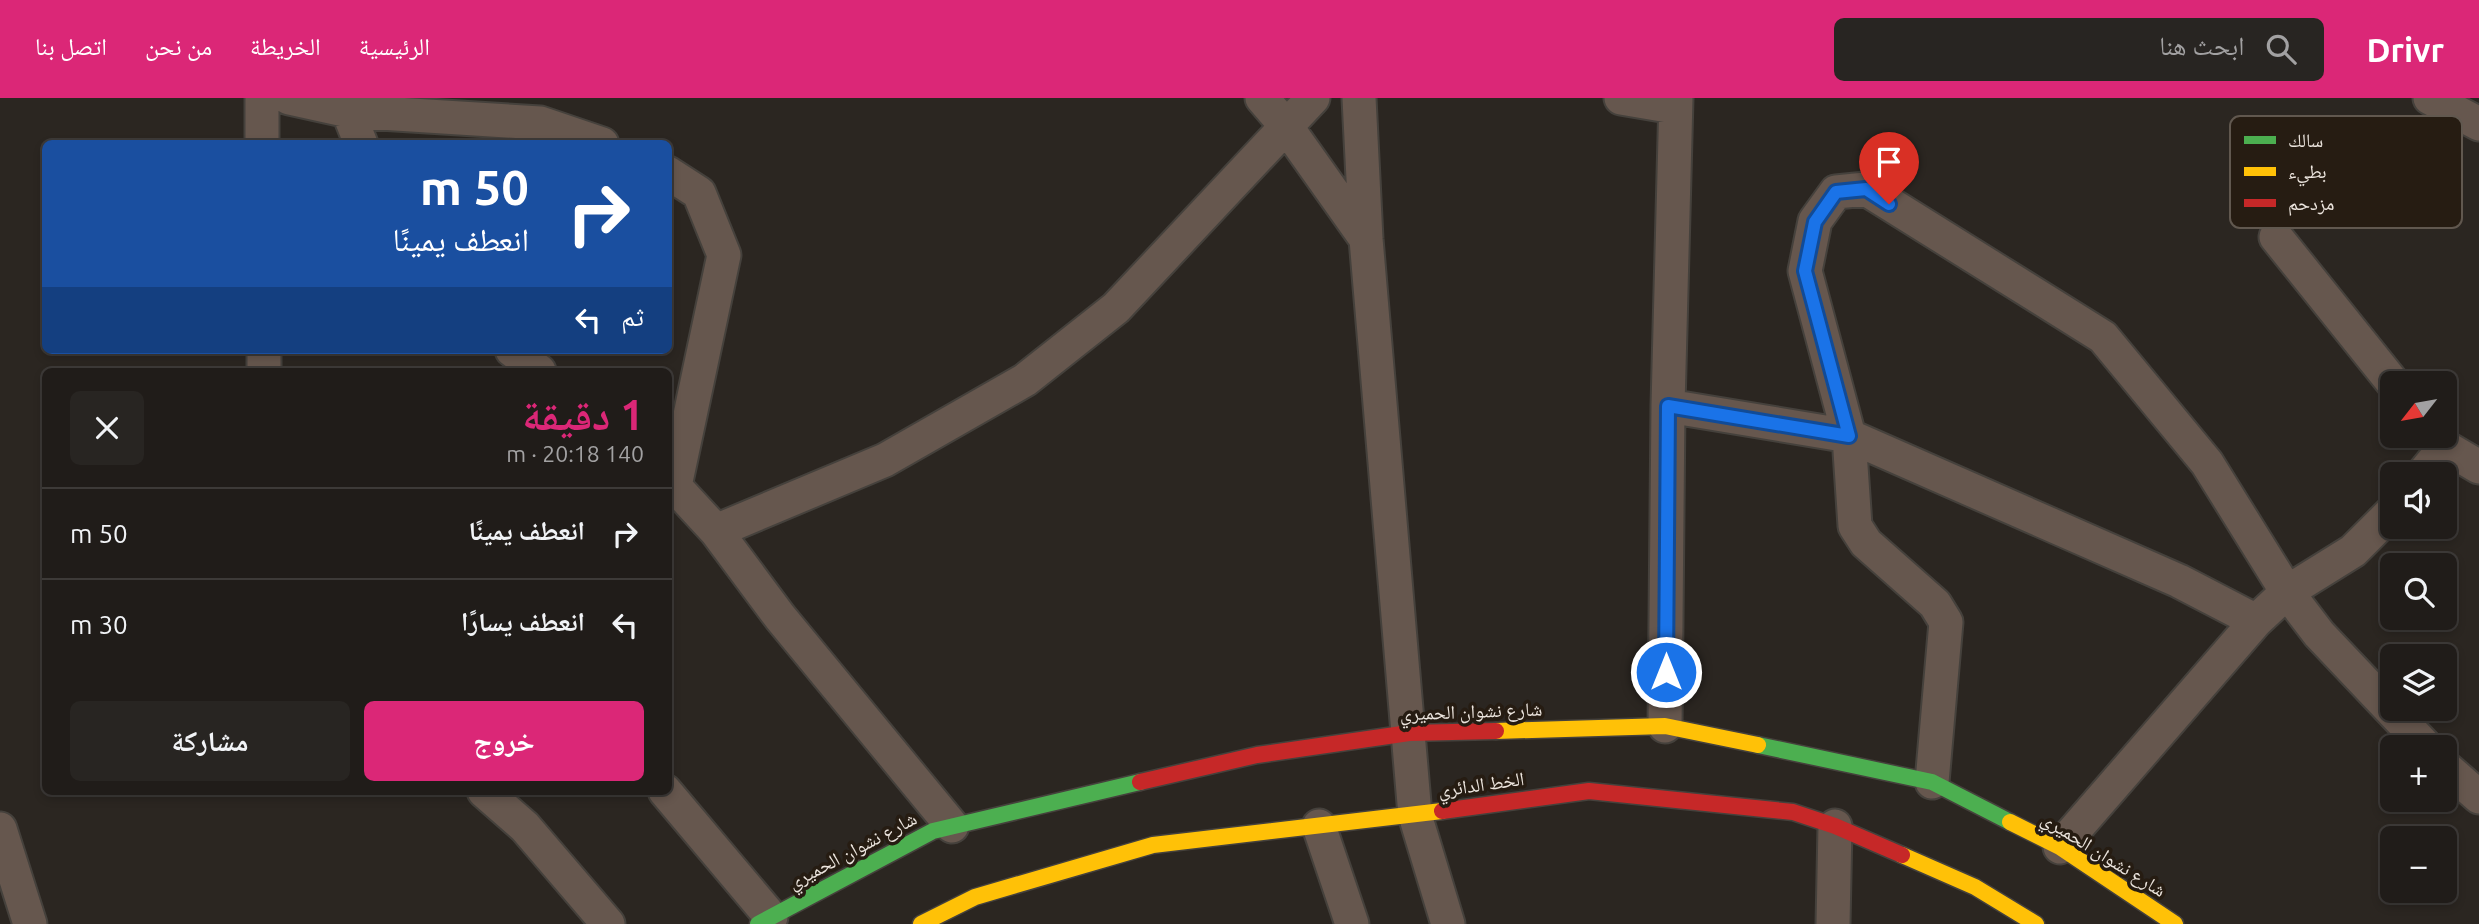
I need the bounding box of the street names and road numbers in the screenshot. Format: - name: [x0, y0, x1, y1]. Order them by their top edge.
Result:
- street label: شارع نشوان الحميري: [1399, 698, 1543, 729]
- street label: الخط الدائري: [1436, 767, 1526, 806]
- street label: شارع نشوان الحميري: [784, 807, 922, 897]
- street label: شارع نشوان الحميري: [2035, 807, 2170, 905]

